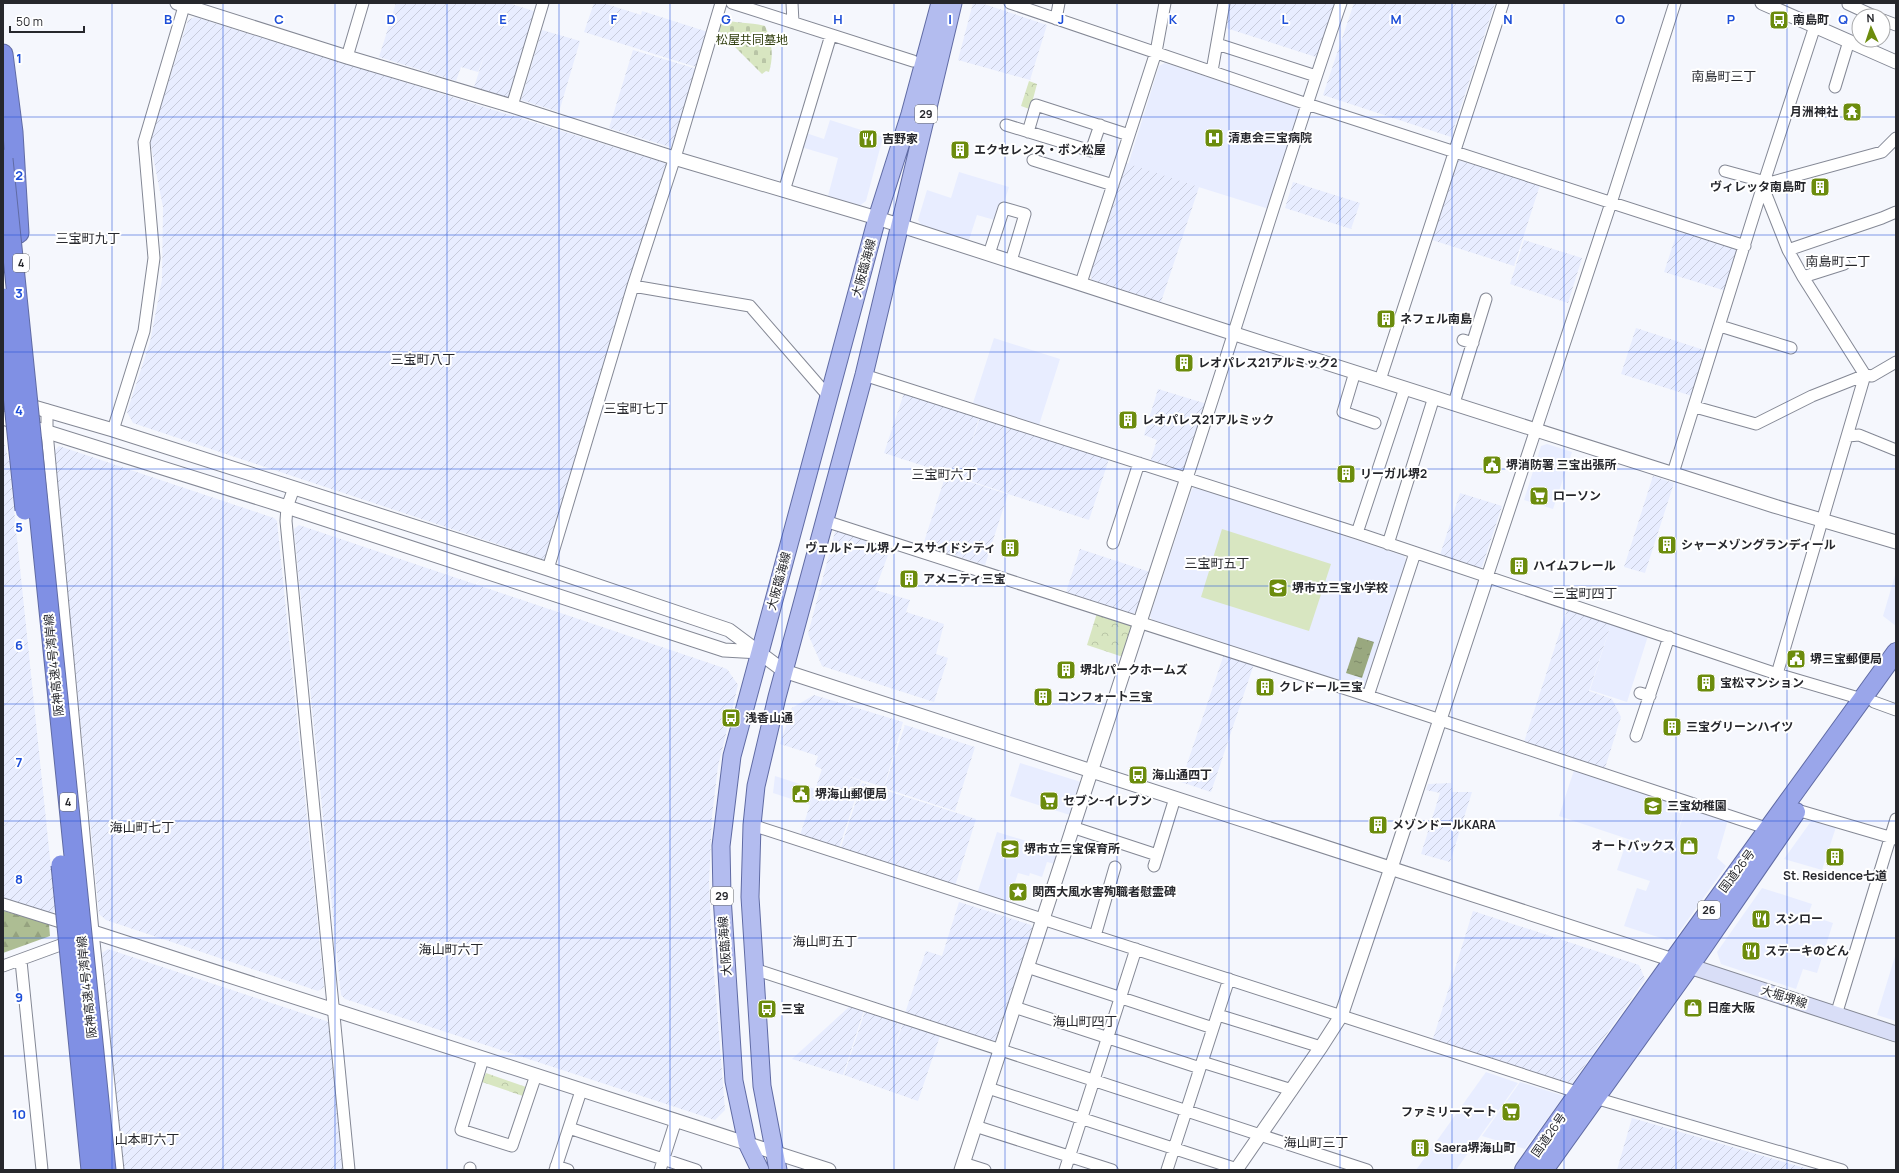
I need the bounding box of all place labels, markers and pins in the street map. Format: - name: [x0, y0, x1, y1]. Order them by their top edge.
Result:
- bus stop icon: 南島町: [1768, 9, 1790, 31]
- place label: 南島町: [1793, 11, 1829, 28]
- temple icon: 月洲神社: [1841, 101, 1863, 123]
- place label: 月洲神社: [1790, 103, 1838, 120]
- hospital icon: 清恵会三宝病院: [1203, 127, 1225, 149]
- restaurant icon: 吉野家: [857, 128, 879, 150]
- place label: 清恵会三宝病院: [1228, 129, 1312, 146]
- place label: 吉野家: [882, 130, 918, 147]
- building icon: エクセレンス・ボン松屋: [949, 139, 971, 161]
- place label: エクセレンス・ボン松屋: [974, 141, 1106, 158]
- building icon: ヴィレッタ南島町: [1809, 176, 1831, 198]
- place label: ヴィレッタ南島町: [1710, 178, 1806, 195]
- building icon: ネフェル南島: [1375, 308, 1397, 330]
- place label: ネフェル南島: [1400, 310, 1472, 327]
- building icon: レオパレス21アルミック2: [1173, 352, 1195, 374]
- place label: レオパレス21アルミック2: [1198, 354, 1337, 371]
- building icon: レオパレス21アルミック: [1117, 409, 1139, 431]
- place label: レオパレス21アルミック: [1142, 411, 1274, 428]
- public building icon: 堺消防署 三宝出張所: [1481, 454, 1503, 476]
- place label: 堺消防署 三宝出張所: [1506, 456, 1616, 473]
- building icon: リーガル堺2: [1335, 463, 1357, 485]
- place label: リーガル堺2: [1360, 465, 1427, 482]
- supermarket icon: ローソン: [1528, 485, 1550, 507]
- place label: ローソン: [1553, 487, 1601, 504]
- building icon: シャーメゾングランディール: [1656, 534, 1678, 556]
- place label: シャーメゾングランディール: [1681, 536, 1836, 553]
- building icon: ヴェルドール堺ノースサイドシティ: [999, 537, 1021, 559]
- place label: ヴェルドール堺ノースサイドシティ: [805, 539, 996, 556]
- building icon: ハイムフレール: [1508, 555, 1530, 577]
- place label: ハイムフレール: [1533, 557, 1616, 574]
- building icon: アメニティ三宝: [898, 568, 920, 590]
- place label: アメニティ三宝: [923, 570, 1006, 587]
- school or university icon: 堺市立三宝小学校: [1267, 577, 1289, 599]
- place label: 堺市立三宝小学校: [1292, 579, 1388, 596]
- public building icon: 堺三宝郵便局: [1785, 648, 1807, 670]
- place label: 堺三宝郵便局: [1810, 650, 1882, 667]
- building icon: 堺北パークホームズ: [1055, 659, 1077, 681]
- place label: 堺北パークホームズ: [1080, 661, 1188, 678]
- building icon: 宝松マンション: [1695, 672, 1717, 694]
- place label: 宝松マンション: [1720, 674, 1804, 691]
- building icon: クレドール三宝: [1254, 676, 1276, 698]
- place label: クレドール三宝: [1279, 678, 1363, 695]
- building icon: コンフォート三宝: [1032, 686, 1054, 708]
- place label: コンフォート三宝: [1057, 688, 1153, 705]
- bus stop icon: 浅香山通: [720, 707, 742, 729]
- place label: 浅香山通: [745, 709, 793, 726]
- building icon: 三宝グリーンハイツ: [1661, 716, 1683, 738]
- place label: 三宝グリーンハイツ: [1686, 718, 1793, 735]
- bus stop icon: 海山通四丁: [1127, 764, 1149, 786]
- place label: 海山通四丁: [1152, 766, 1212, 783]
- public building icon: 堺海山郵便局: [790, 783, 812, 805]
- place label: 堺海山郵便局: [815, 785, 887, 802]
- supermarket icon: セブン-イレブン: [1038, 790, 1060, 812]
- place label: セブン-イレブン: [1063, 792, 1152, 809]
- school or university icon: 三宝幼稚園: [1642, 795, 1664, 817]
- place label: 三宝幼稚園: [1667, 797, 1727, 814]
- building icon: メゾンドールKARA: [1367, 814, 1389, 836]
- place label: メゾンドールKARA: [1392, 816, 1496, 833]
- shop icon: オートバックス: [1678, 835, 1700, 857]
- place label: オートバックス: [1591, 837, 1675, 854]
- school or university icon: 堺市立三宝保育所: [999, 838, 1021, 860]
- place label: 堺市立三宝保育所: [1024, 840, 1120, 857]
- building icon: St. Residence七道: [1824, 846, 1846, 868]
- place label: St. Residence七道: [1783, 867, 1887, 884]
- place icon: 関西大風水害殉職者慰霊碑: [1007, 881, 1029, 903]
- place label: 関西大風水害殉職者慰霊碑: [1032, 883, 1176, 900]
- restaurant icon: スシロー: [1750, 908, 1772, 930]
- place label: スシロー: [1775, 910, 1823, 927]
- restaurant icon: ステーキのどん: [1740, 940, 1762, 962]
- place label: ステーキのどん: [1765, 942, 1849, 959]
- shop icon: 日産大阪: [1682, 997, 1704, 1019]
- bus stop icon: 三宝: [756, 998, 778, 1020]
- place label: 日産大阪: [1707, 999, 1755, 1016]
- place label: 三宝: [781, 1000, 805, 1017]
- supermarket icon: ファミリーマート: [1500, 1101, 1522, 1123]
- place label: ファミリーマート: [1401, 1103, 1497, 1120]
- building icon: Saera堺海山町: [1409, 1137, 1431, 1159]
- place label: Saera堺海山町: [1434, 1139, 1516, 1156]

